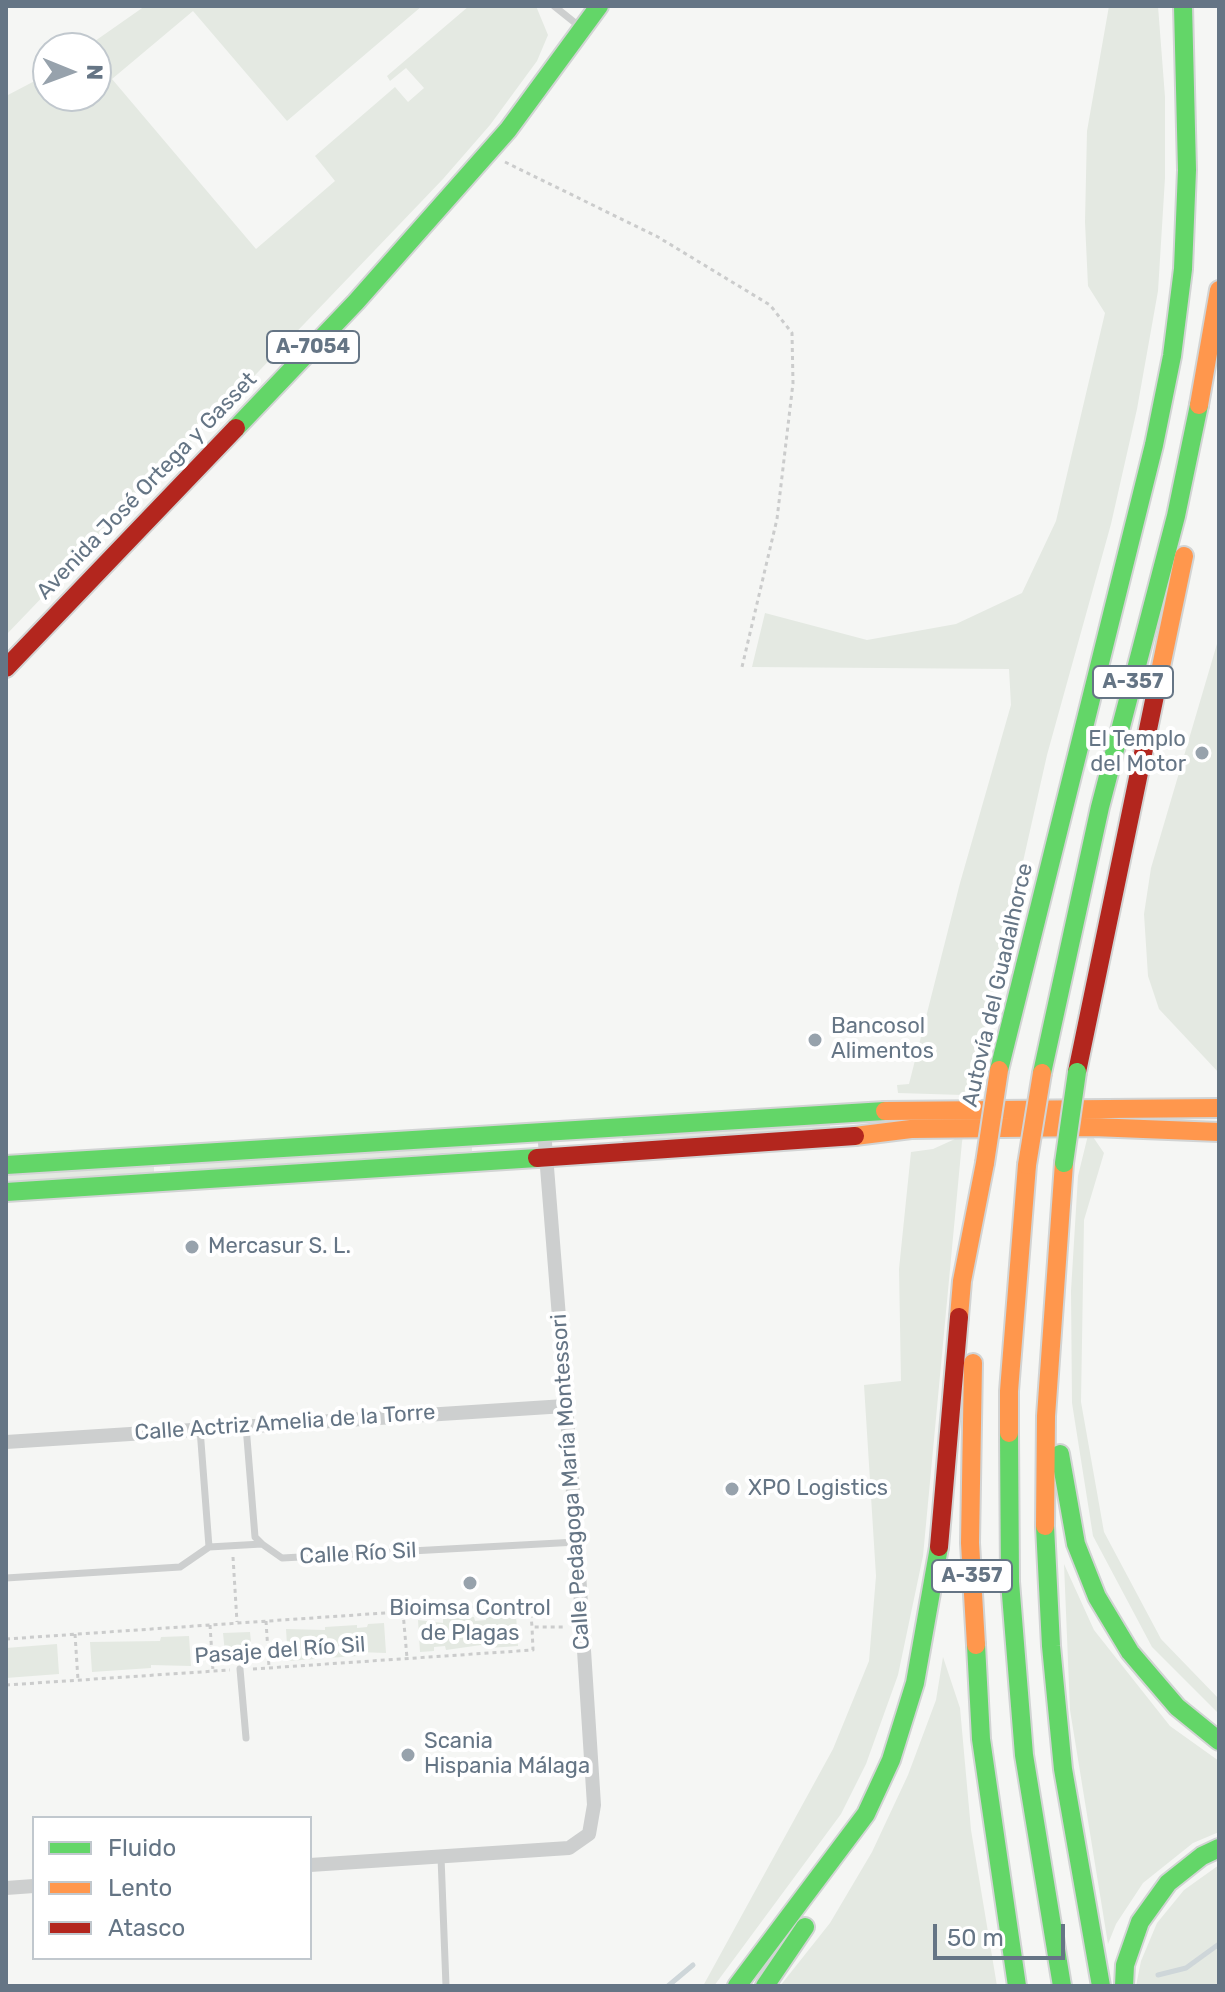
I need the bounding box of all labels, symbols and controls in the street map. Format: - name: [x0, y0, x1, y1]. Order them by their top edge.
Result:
- north arrow: [32, 32, 112, 112]
- text: N: [81, 64, 108, 81]
- road number: A-7054: [267, 331, 359, 363]
- street label: Avenida José Ortega y Gasset: [31, 367, 263, 605]
- road number: A-357: [1093, 666, 1173, 698]
- place label: El Templo del Motor: [1088, 727, 1186, 778]
- marker: El Templo del Motor: [1193, 744, 1211, 762]
- street label: Autovía del Guadalhorce: [957, 861, 1039, 1109]
- place label: Bancosol Alimentos: [831, 1014, 934, 1066]
- marker: Bancosol Alimentos: [806, 1031, 824, 1049]
- place label: Mercasur S. L.: [208, 1234, 351, 1260]
- marker: Mercasur S. L.: [183, 1238, 201, 1256]
- street label: Calle Pedagoga María Montessori: [546, 1313, 596, 1651]
- street label: Calle Actriz Amelia de la Torre: [134, 1399, 436, 1447]
- place label: XPO Logistics: [748, 1476, 888, 1502]
- marker: XPO Logistics: [723, 1480, 741, 1498]
- street label: Calle Río Sil: [299, 1538, 417, 1570]
- road number: A-357: [932, 1560, 1012, 1592]
- marker: Bioimsa Control de Plagas: [461, 1574, 479, 1592]
- place label: Bioimsa Control de Plagas: [389, 1596, 551, 1648]
- street label: Pasaje del Río Sil: [194, 1632, 366, 1670]
- place label: Scania Hispania Málaga: [424, 1729, 590, 1780]
- marker: Scania Hispania Málaga: [399, 1746, 417, 1764]
- legend: [32, 1816, 312, 1960]
- text: Fluido: [108, 1834, 176, 1862]
- text: Lento: [108, 1874, 172, 1902]
- scale bar: [937, 1908, 1069, 1958]
- text: Atasco: [108, 1914, 185, 1942]
- text: 50 m: [947, 1924, 1004, 1952]

